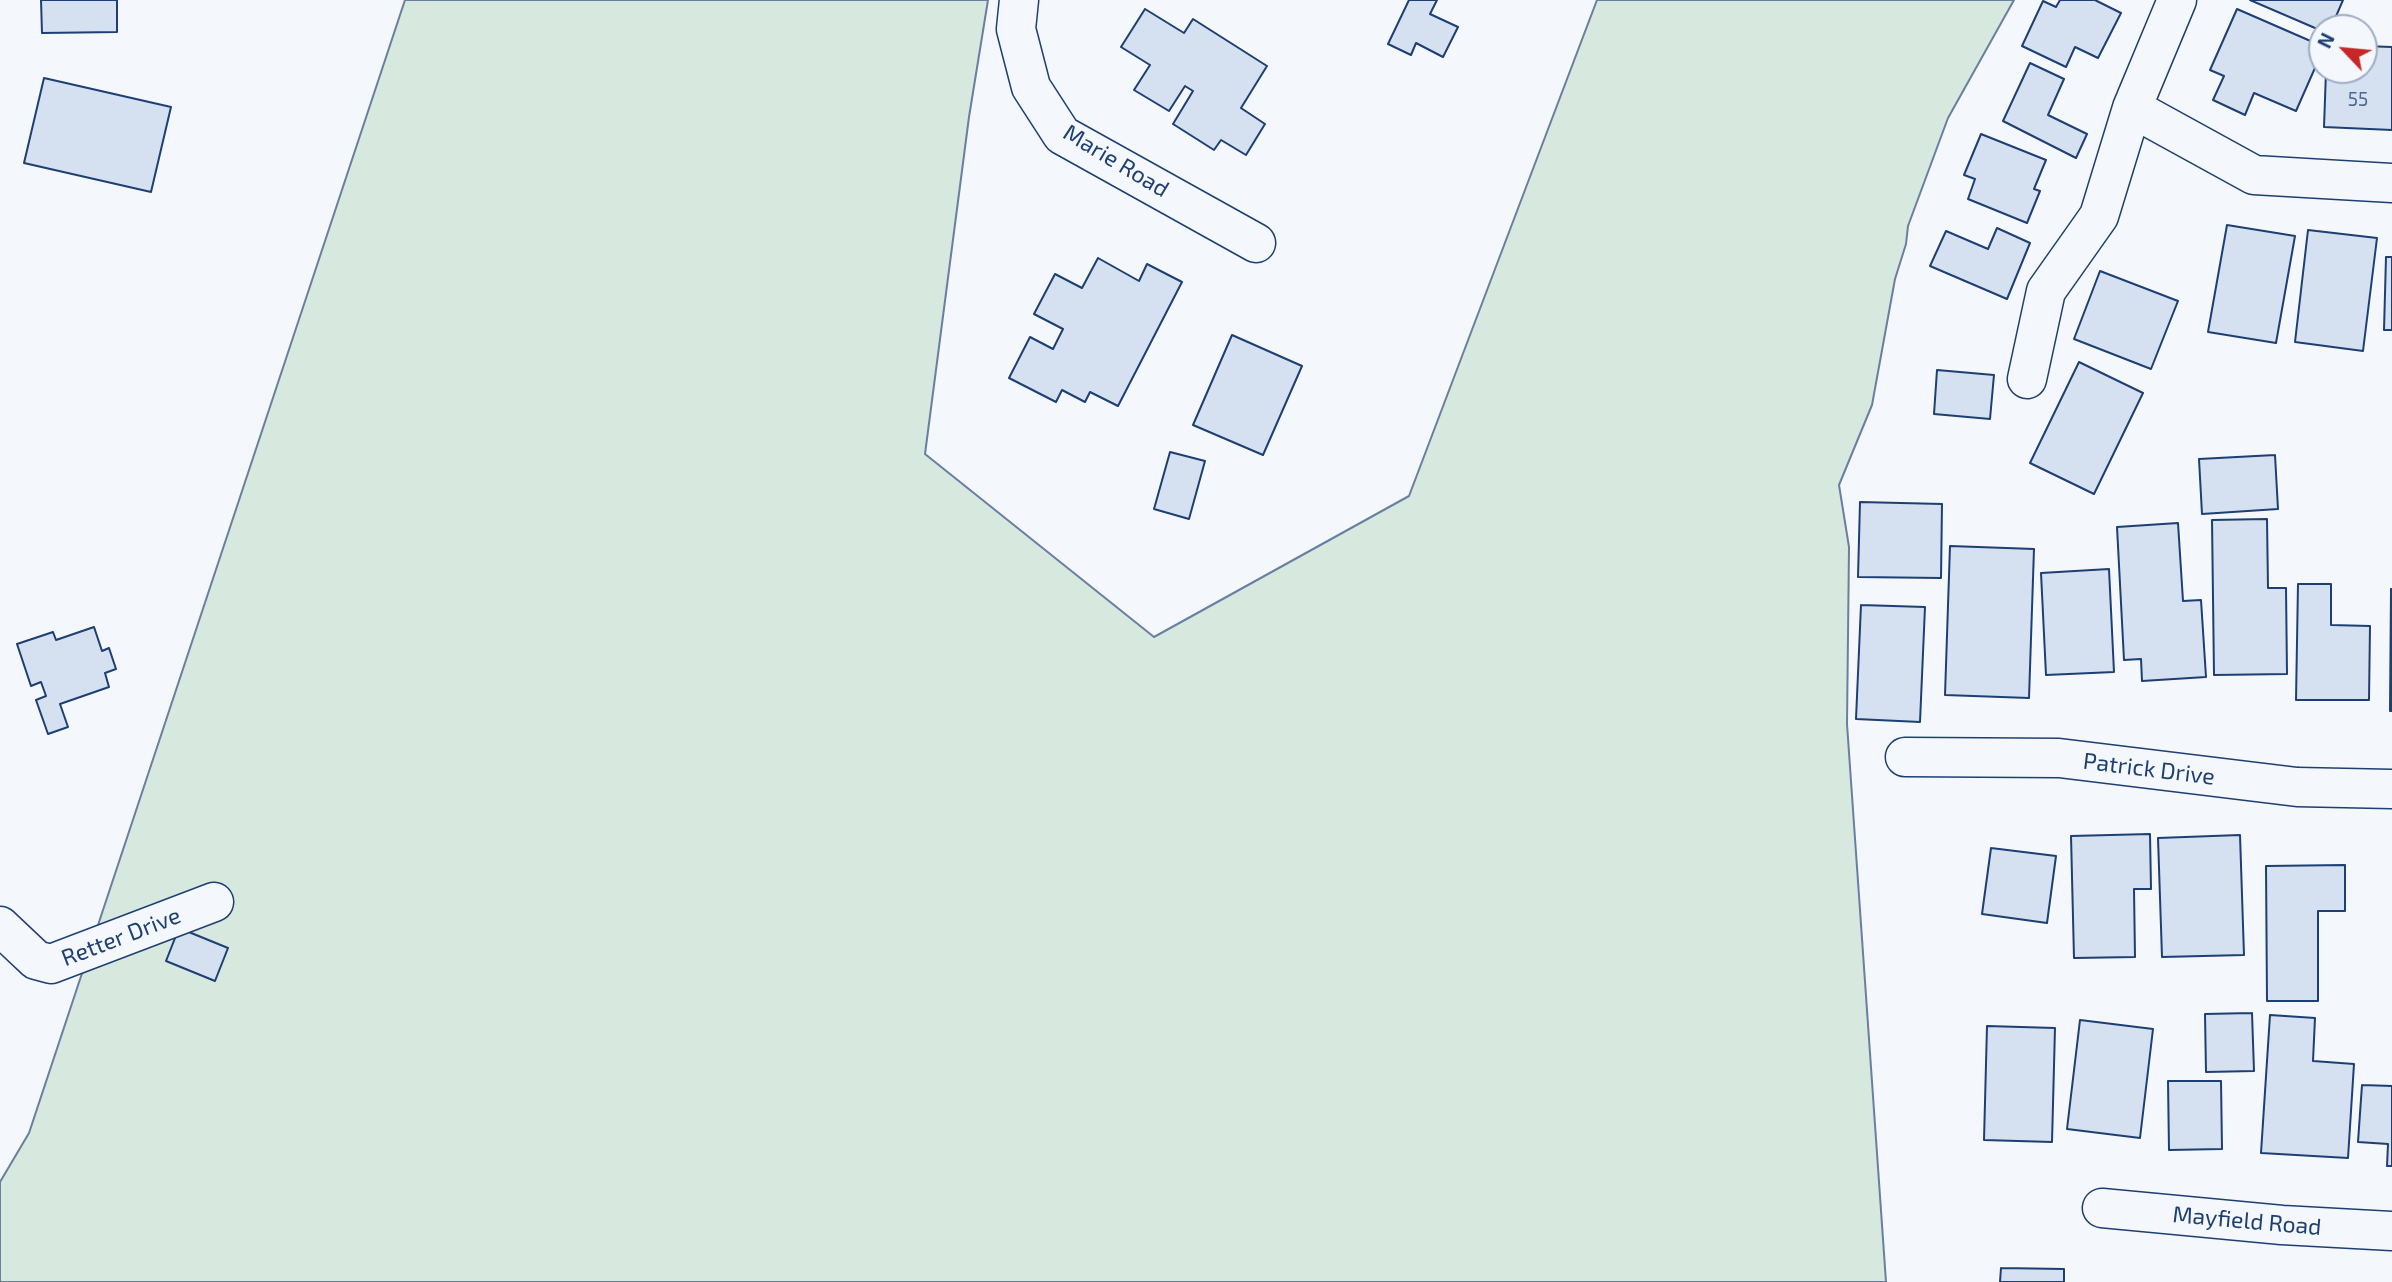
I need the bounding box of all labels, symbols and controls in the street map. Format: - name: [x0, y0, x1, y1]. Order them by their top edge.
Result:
- north arrow: [2308, 14, 2378, 84]
- text: N: [2312, 29, 2339, 52]
- house number: 55: [2348, 89, 2368, 111]
- street label: Marie Road: [1058, 119, 1174, 203]
- street label: Patrick Drive: [2082, 747, 2216, 791]
- street label: Retter Drive: [58, 902, 184, 972]
- street label: Mayfield Road: [2171, 1201, 2323, 1241]

